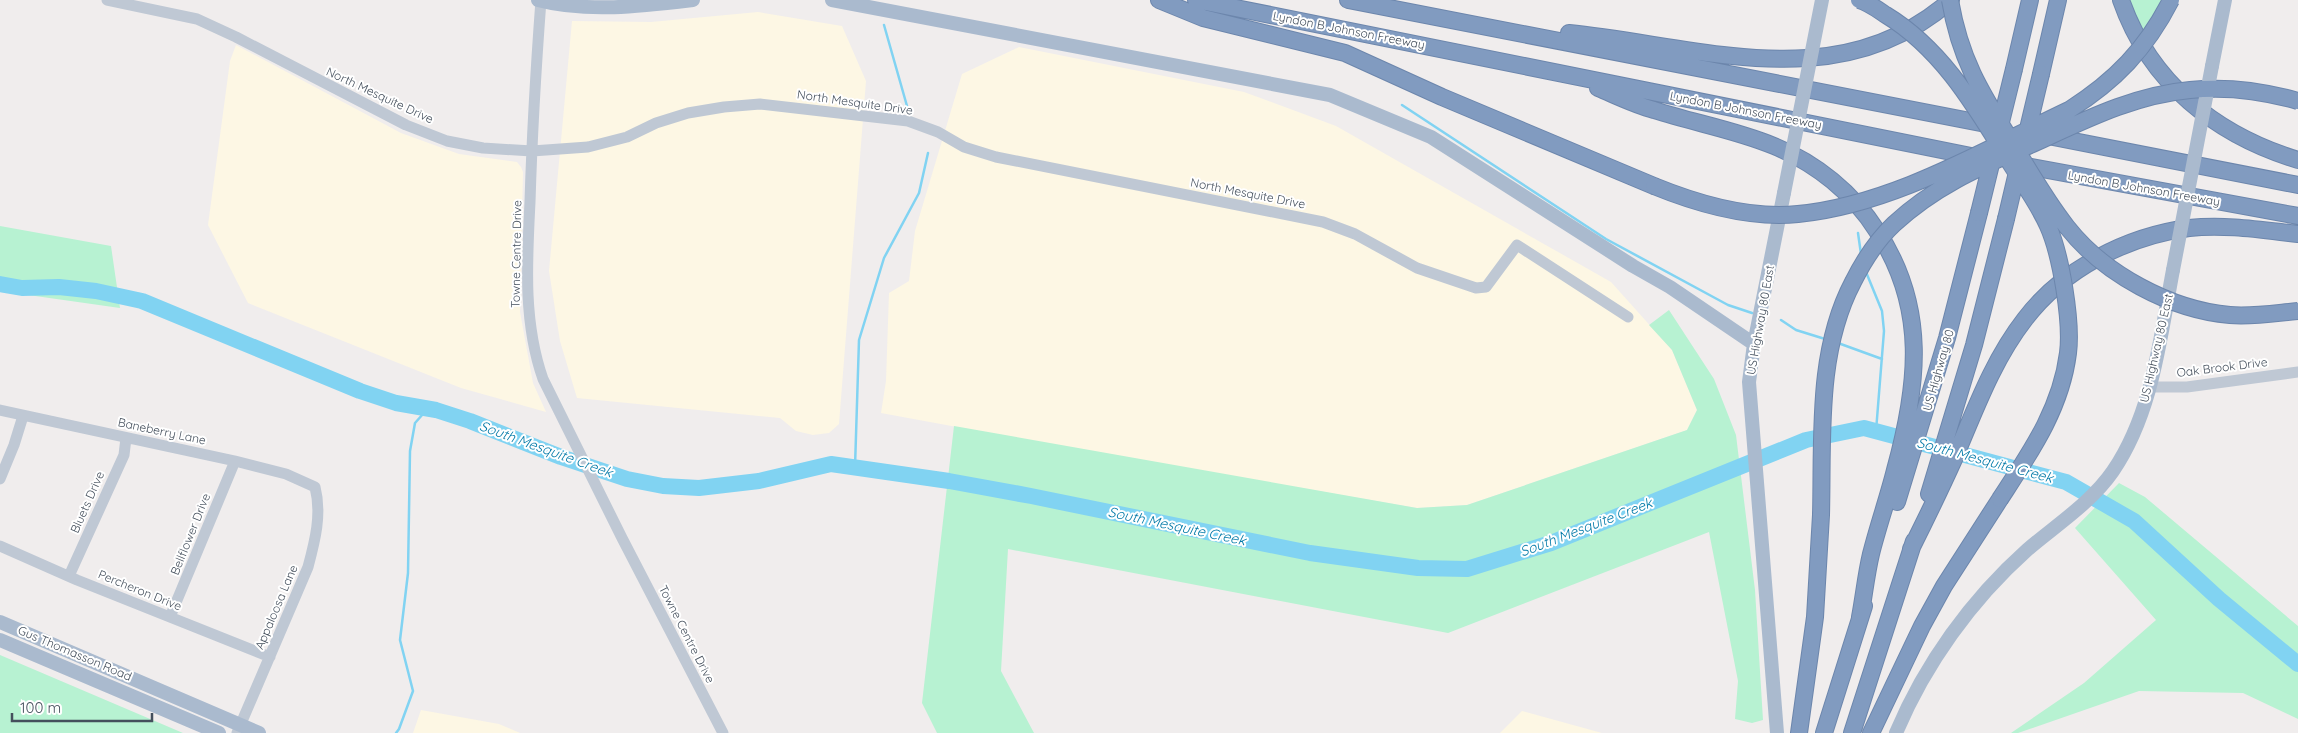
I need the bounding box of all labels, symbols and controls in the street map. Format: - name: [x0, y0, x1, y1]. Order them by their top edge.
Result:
- street label: Lyndon B Johnson Freeway: [1272, 8, 1426, 52]
- street label: North Mesquite Drive: [324, 64, 436, 127]
- street label: North Mesquite Drive: [796, 86, 914, 118]
- street label: Lyndon B Johnson Freeway: [1669, 88, 1823, 132]
- street label: Lyndon B Johnson Freeway: [2067, 167, 2221, 209]
- street label: North Mesquite Drive: [1189, 175, 1307, 212]
- street label: Towne Centre Drive: [508, 200, 524, 308]
- street label: US Highway 80 East: [1743, 264, 1777, 376]
- street label: US Highway 80 East: [2136, 292, 2176, 404]
- street label: US Highway 80: [1919, 328, 1957, 412]
- street label: Oak Brook Drive: [2176, 354, 2268, 380]
- street label: Baneberry Lane: [117, 414, 208, 448]
- water label: South Mesquite Creek: [477, 417, 616, 482]
- water label: South Mesquite Creek: [1915, 433, 2057, 487]
- street label: Bluets Drive: [67, 469, 107, 535]
- street label: Bellflower Drive: [167, 491, 213, 577]
- water label: South Mesquite Creek: [1517, 493, 1656, 561]
- water label: South Mesquite Creek: [1107, 503, 1249, 550]
- street label: Appaloosa Lane: [251, 562, 301, 652]
- street label: Percheron Drive: [96, 566, 184, 614]
- street label: Towne Centre Drive: [656, 582, 718, 686]
- street label: Gus Thomasson Road: [16, 622, 134, 684]
- scale bar: [12, 690, 152, 722]
- text: 100 m: [20, 698, 61, 717]

